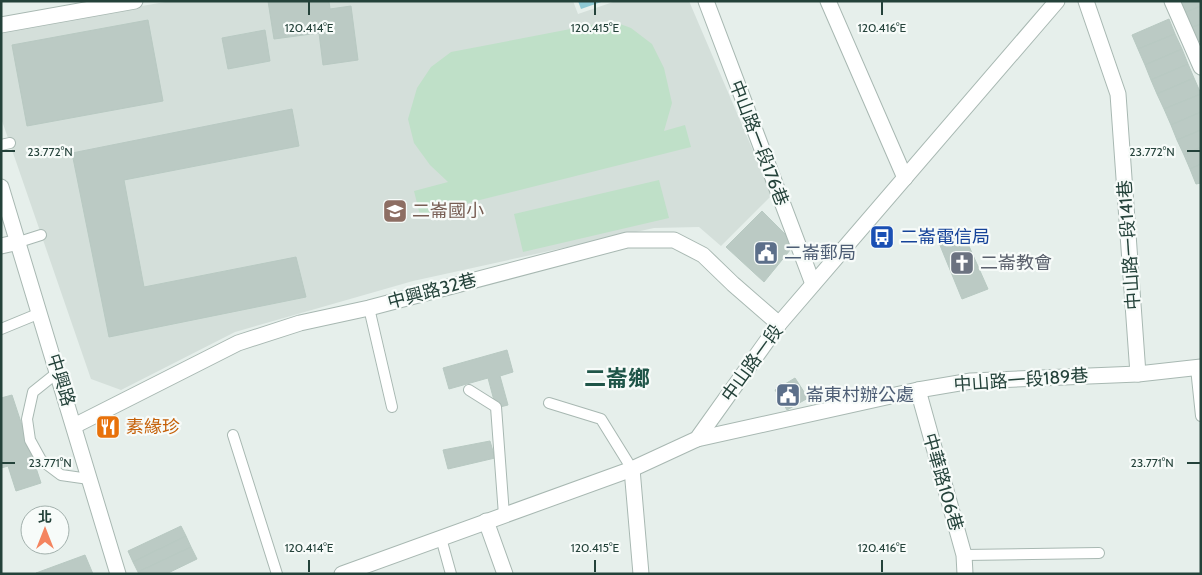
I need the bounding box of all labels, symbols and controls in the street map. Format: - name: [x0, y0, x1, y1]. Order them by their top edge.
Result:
- text: 120.414°E: [285, 20, 334, 35]
- text: 120.415°E: [571, 20, 620, 35]
- text: 120.416°E: [858, 20, 907, 35]
- street label: 中山路一段176巷: [725, 77, 793, 209]
- text: 23.772°N: [27, 144, 73, 159]
- text: 23.772°N: [1129, 144, 1175, 159]
- street label: 中山路一段141巷: [1113, 179, 1145, 311]
- school or university icon: 二崙國小: [382, 198, 408, 224]
- place label: 二崙國小: [412, 200, 484, 222]
- bus stop icon: 二崙電信局: [869, 224, 895, 250]
- place label: 二崙電信局: [900, 226, 990, 248]
- public building icon: 二崙郵局: [753, 240, 779, 266]
- place label: 二崙郵局: [784, 242, 856, 264]
- church icon: 二崙教會: [949, 250, 975, 276]
- place label: 二崙教會: [980, 252, 1052, 274]
- street label: 中興路32巷: [385, 269, 479, 313]
- street label: 中山路一段: [717, 320, 787, 406]
- street label: 中興路: [43, 351, 79, 409]
- street label: 中山路一段189巷: [953, 364, 1089, 396]
- district label: 二崙鄉: [584, 365, 650, 392]
- public building icon: 崙東村辦公處: [775, 382, 801, 408]
- place label: 崙東村辦公處: [806, 384, 914, 406]
- restaurant icon: 素緣珍: [95, 414, 121, 440]
- place label: 素緣珍: [126, 416, 180, 438]
- street label: 中華路106巷: [919, 431, 967, 533]
- text: 23.771°N: [28, 455, 72, 470]
- text: 23.771°N: [1130, 455, 1174, 470]
- north arrow: [20, 505, 70, 555]
- text: 北: [38, 508, 52, 526]
- text: 120.414°E: [285, 540, 334, 555]
- text: 120.415°E: [571, 540, 620, 555]
- text: 120.416°E: [858, 540, 907, 555]

